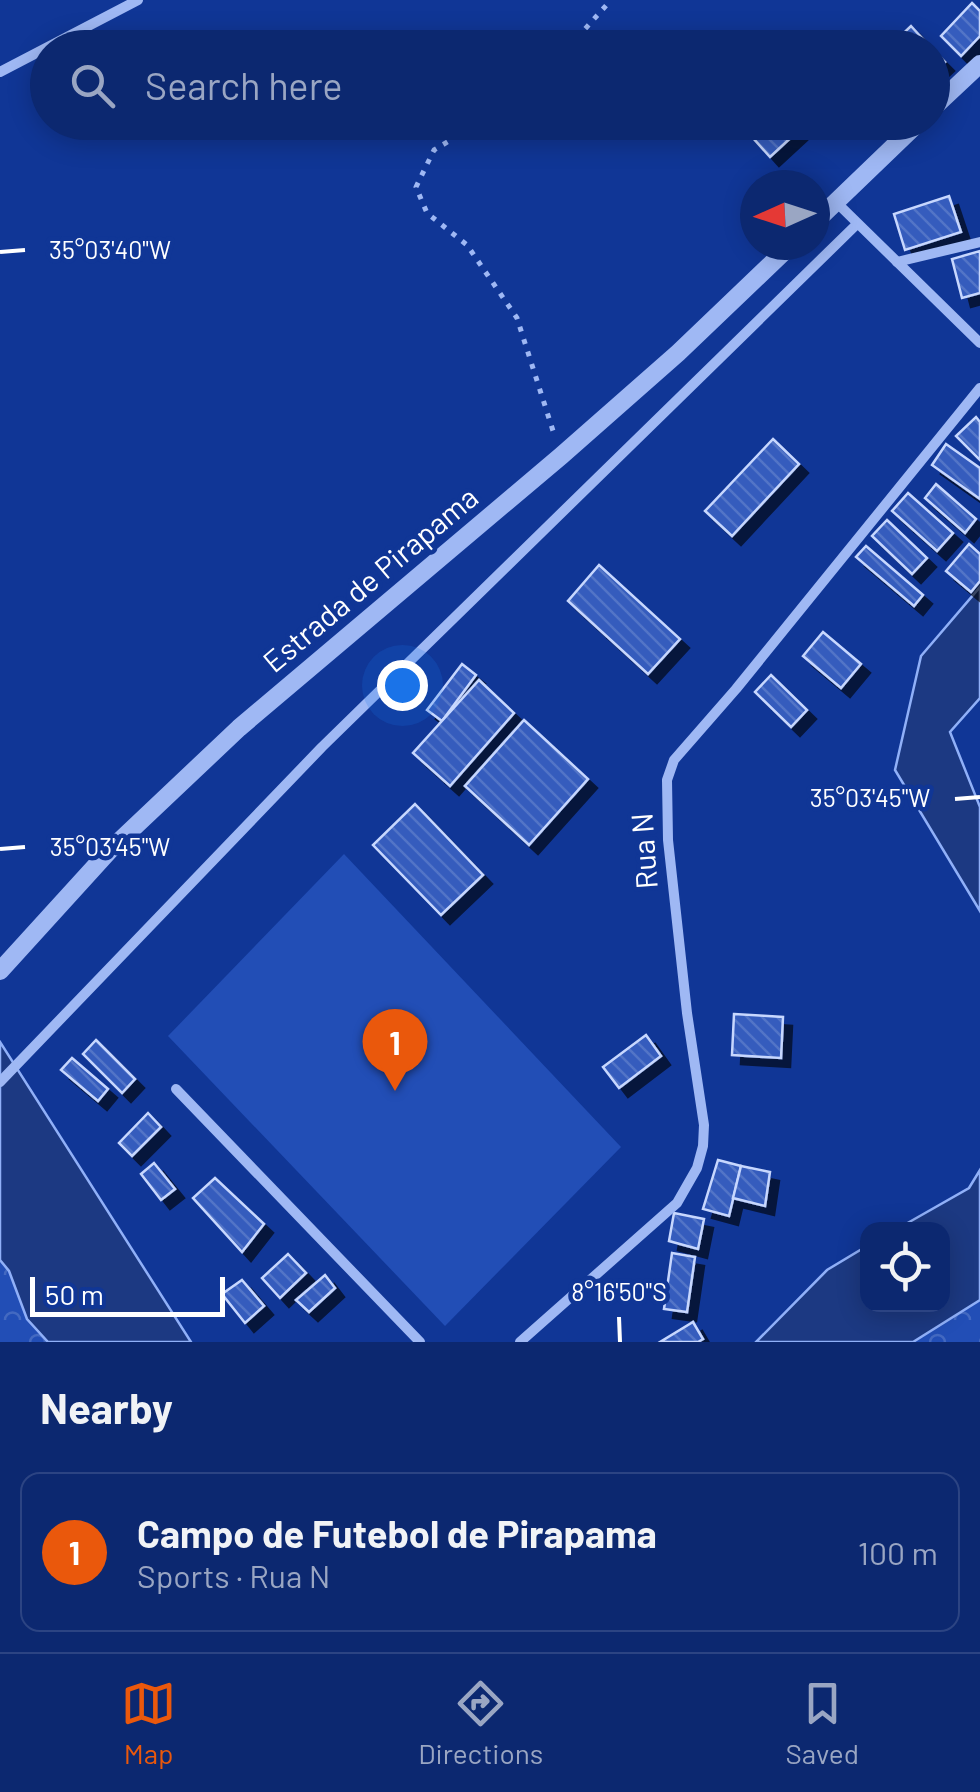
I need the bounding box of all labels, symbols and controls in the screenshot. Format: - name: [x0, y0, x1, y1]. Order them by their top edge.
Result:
- search box: [30, 30, 950, 140]
- icon: search: [65, 58, 120, 113]
- text: Search here: [145, 62, 343, 108]
- north arrow: [740, 170, 830, 260]
- text: 35°03'40"W: [49, 234, 171, 264]
- street label: Estrada de Pirapama: [255, 478, 484, 679]
- your location: [377, 660, 428, 711]
- text: 35°03'45"W: [810, 782, 930, 812]
- street label: Rua N: [622, 812, 664, 890]
- text: 35°03'45"W: [50, 831, 170, 861]
- pin: 1: [362, 1008, 428, 1091]
- map controls: [860, 1222, 950, 1312]
- button: locate: [860, 1222, 950, 1312]
- scale bar: [30, 1272, 225, 1316]
- text: 8°16'50"S: [571, 1276, 667, 1306]
- text: 50 m: [45, 1277, 104, 1311]
- text: Nearby: [40, 1382, 173, 1432]
- text: Campo de Futebol de Pirapama: [137, 1510, 657, 1556]
- text: 1: [69, 1533, 80, 1571]
- text: 100 m: [858, 1533, 938, 1571]
- text: Sports · Rua N: [137, 1556, 330, 1594]
- tab: Map: [121, 1676, 176, 1770]
- tab: Directions: [418, 1676, 543, 1770]
- tab: Saved: [785, 1676, 859, 1770]

